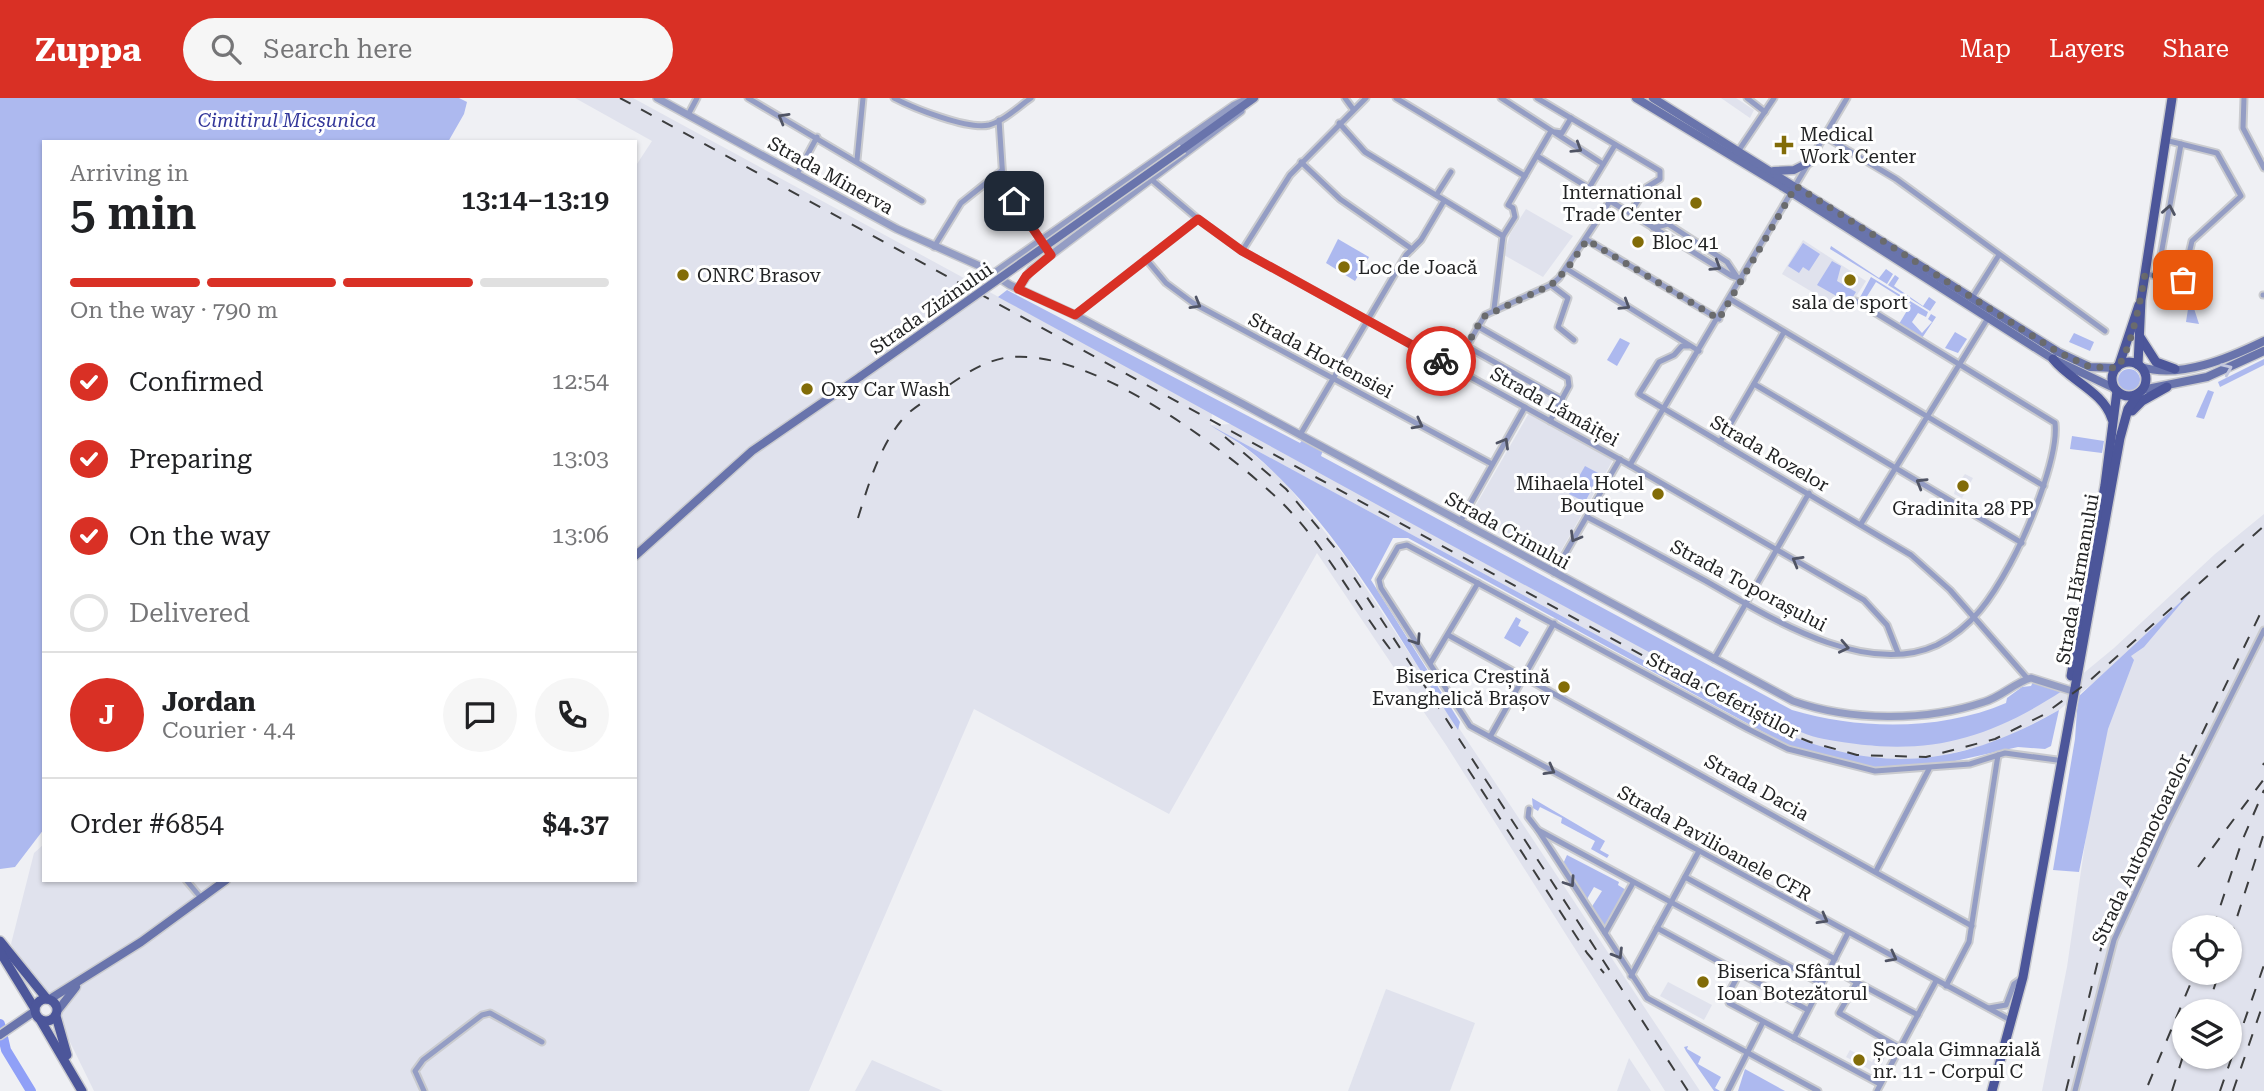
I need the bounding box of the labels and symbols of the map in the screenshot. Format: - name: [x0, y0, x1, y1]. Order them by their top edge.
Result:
- park label: Cimitirul Micșunica: [198, 109, 376, 134]
- one-way arrow: [777, 113, 790, 126]
- place label: Medical Work Center: [1800, 123, 1917, 168]
- street label: Strada Minerva: [764, 131, 898, 220]
- marker: Medical Work Center: [1774, 135, 1794, 155]
- one-way arrow: [1570, 139, 1583, 152]
- pin: [984, 171, 1044, 231]
- place label: International Trade Center: [1562, 181, 1682, 226]
- marker: International Trade Center: [1688, 195, 1704, 211]
- one-way arrow: [2161, 204, 2176, 216]
- place label: Bloc 41: [1652, 231, 1719, 254]
- marker: Bloc 41: [1630, 234, 1646, 250]
- pin: [2153, 250, 2213, 310]
- place label: Loc de Joacă: [1358, 256, 1478, 279]
- street label: Strada Zizinului: [866, 258, 997, 359]
- one-way arrow: [1708, 258, 1721, 271]
- marker: Loc de Joacă: [1336, 259, 1352, 275]
- place label: ONRC Brasov: [697, 264, 821, 287]
- marker: ONRC Brasov: [675, 267, 691, 283]
- marker: sala de sport: [1842, 272, 1858, 288]
- place label: sala de sport: [1792, 291, 1908, 314]
- one-way arrow: [1188, 296, 1201, 309]
- one-way arrow: [1617, 297, 1630, 310]
- street label: Strada Hortensiei: [1245, 308, 1397, 403]
- courier: [1406, 326, 1476, 396]
- street label: Strada Lămâiței: [1486, 362, 1623, 453]
- one-way arrow: [2220, 363, 2232, 377]
- place label: Oxy Car Wash: [821, 378, 950, 401]
- marker: Oxy Car Wash: [799, 381, 815, 397]
- street label: Strada Rozelor: [1706, 410, 1833, 497]
- one-way arrow: [1410, 416, 1423, 430]
- one-way arrow: [1496, 437, 1509, 450]
- place label: Mihaela Hotel Boutique: [1516, 472, 1644, 517]
- one-way arrow: [1916, 478, 1929, 491]
- marker: Gradinita 28 PP: [1955, 478, 1971, 494]
- marker: Mihaela Hotel Boutique: [1650, 486, 1666, 502]
- street label: Strada Crinului: [1441, 487, 1574, 574]
- street label: Strada Hărmanului: [2051, 492, 2104, 666]
- place label: Gradinita 28 PP: [1892, 497, 2034, 520]
- one-way arrow: [1570, 530, 1583, 543]
- street label: Strada Toporașului: [1666, 535, 1831, 638]
- one-way arrow: [1792, 556, 1805, 569]
- one-way arrow: [1408, 632, 1420, 645]
- one-way arrow: [1838, 638, 1850, 653]
- street label: Strada Ceferiștilor: [1642, 647, 1803, 745]
- place label: Biserica Creștină Evanghelică Brașov: [1372, 665, 1551, 712]
- marker: Biserica Creștină Evanghelică Brașov: [1556, 679, 1572, 695]
- street label: Strada Dacia: [1701, 749, 1814, 826]
- street label: Strada Automotoarelor: [2087, 750, 2196, 948]
- one-way arrow: [1543, 762, 1555, 775]
- street label: Strada Pavilioanele CFR: [1614, 781, 1816, 906]
- one-way arrow: [1562, 874, 1575, 887]
- one-way arrow: [1816, 911, 1829, 924]
- one-way arrow: [1610, 947, 1623, 960]
- one-way arrow: [1885, 949, 1898, 962]
- place label: Biserica Sfântul Ioan Botezătorul: [1717, 960, 1868, 1005]
- marker: Biserica Sfântul Ioan Botezătorul: [1695, 974, 1711, 990]
- place label: Școala Gimnazială nr. 11 - Corpul C: [1873, 1038, 2041, 1083]
- marker: Școala Gimnazială nr. 11 - Corpul C: [1851, 1052, 1867, 1068]

